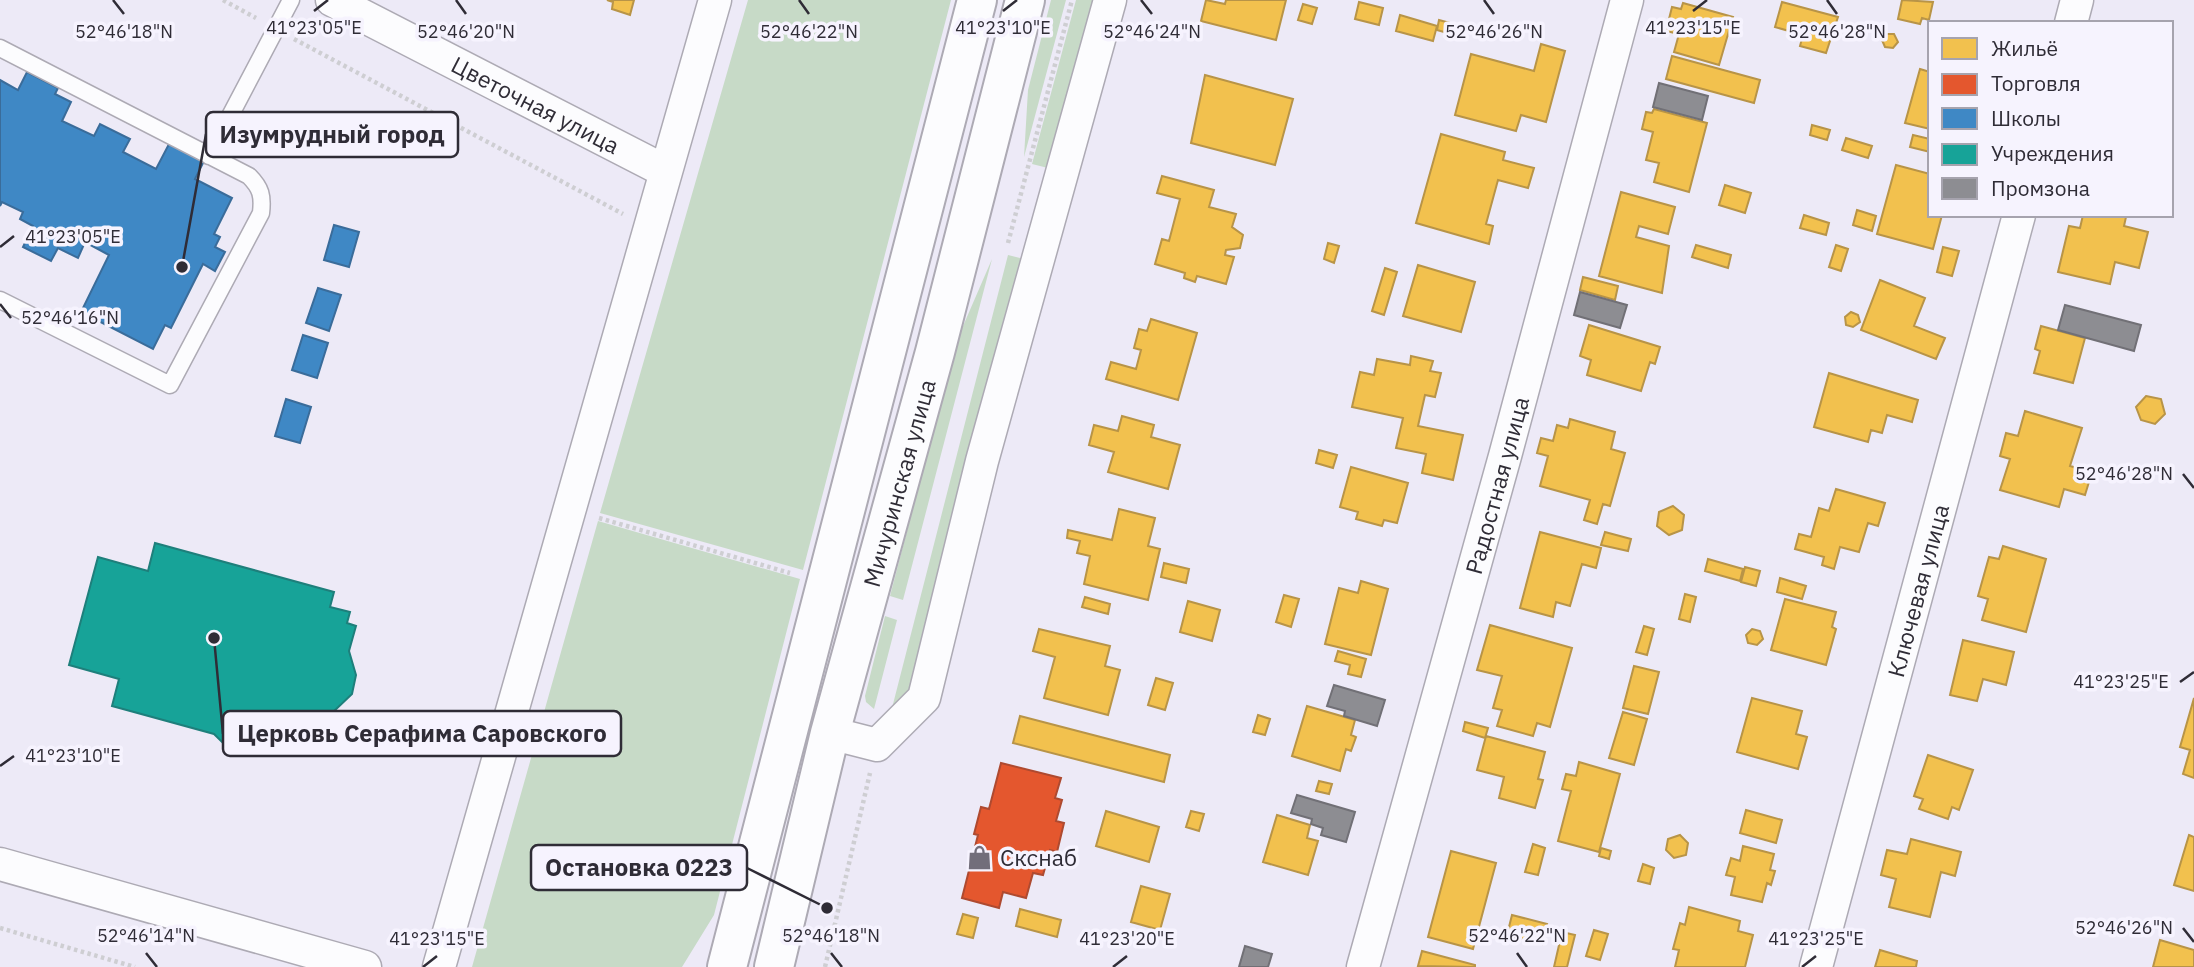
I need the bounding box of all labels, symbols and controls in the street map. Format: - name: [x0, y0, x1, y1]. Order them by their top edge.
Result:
- text: 41°23'05"E: [266, 16, 362, 39]
- text: 41°23'10"E: [955, 16, 1051, 39]
- text: 41°23'15"E: [1645, 16, 1741, 39]
- text: 52°46'18"N: [75, 20, 173, 43]
- text: 52°46'20"N: [417, 20, 515, 43]
- text: 52°46'22"N: [760, 20, 858, 43]
- text: 52°46'24"N: [1103, 20, 1201, 43]
- text: 52°46'26"N: [1445, 20, 1543, 43]
- text: 52°46'28"N: [1788, 20, 1886, 43]
- legend: [1928, 21, 2173, 217]
- text: Жильё: [1991, 34, 2058, 62]
- street label: Цветочная улица: [447, 49, 625, 160]
- text: Торговля: [1991, 69, 2081, 97]
- text: Школы: [1991, 104, 2061, 132]
- callout: Изумрудный город: [206, 112, 458, 157]
- text: Изумрудный город: [220, 118, 445, 150]
- text: Учреждения: [1991, 139, 2114, 167]
- text: Промзона: [1991, 174, 2090, 202]
- text: 41°23'05"E: [25, 225, 121, 248]
- text: 52°46'16"N: [21, 306, 119, 329]
- street label: Мичуринская улица: [856, 376, 942, 590]
- street label: Радостная улица: [1458, 393, 1535, 577]
- text: 52°46'28"N: [2075, 462, 2173, 485]
- street label: Ключевая улица: [1880, 501, 1955, 680]
- text: 41°23'25"E: [2073, 670, 2169, 693]
- callout: Церковь Серафима Саровского: [223, 711, 621, 756]
- text: Церковь Серафима Саровского: [237, 717, 607, 749]
- text: 41°23'10"E: [25, 744, 121, 767]
- place label: Скснаб: [1000, 842, 1077, 872]
- shop icon: Скснаб: [966, 843, 994, 871]
- callout: Остановка 0223: [531, 845, 747, 890]
- text: Остановка 0223: [545, 851, 733, 883]
- text: 52°46'26"N: [2075, 916, 2173, 939]
- text: 52°46'14"N: [97, 924, 195, 947]
- text: 52°46'18"N: [782, 924, 880, 947]
- text: 52°46'22"N: [1468, 924, 1566, 947]
- text: 41°23'15"E: [389, 927, 485, 950]
- text: 41°23'20"E: [1079, 927, 1175, 950]
- text: 41°23'25"E: [1768, 927, 1864, 950]

